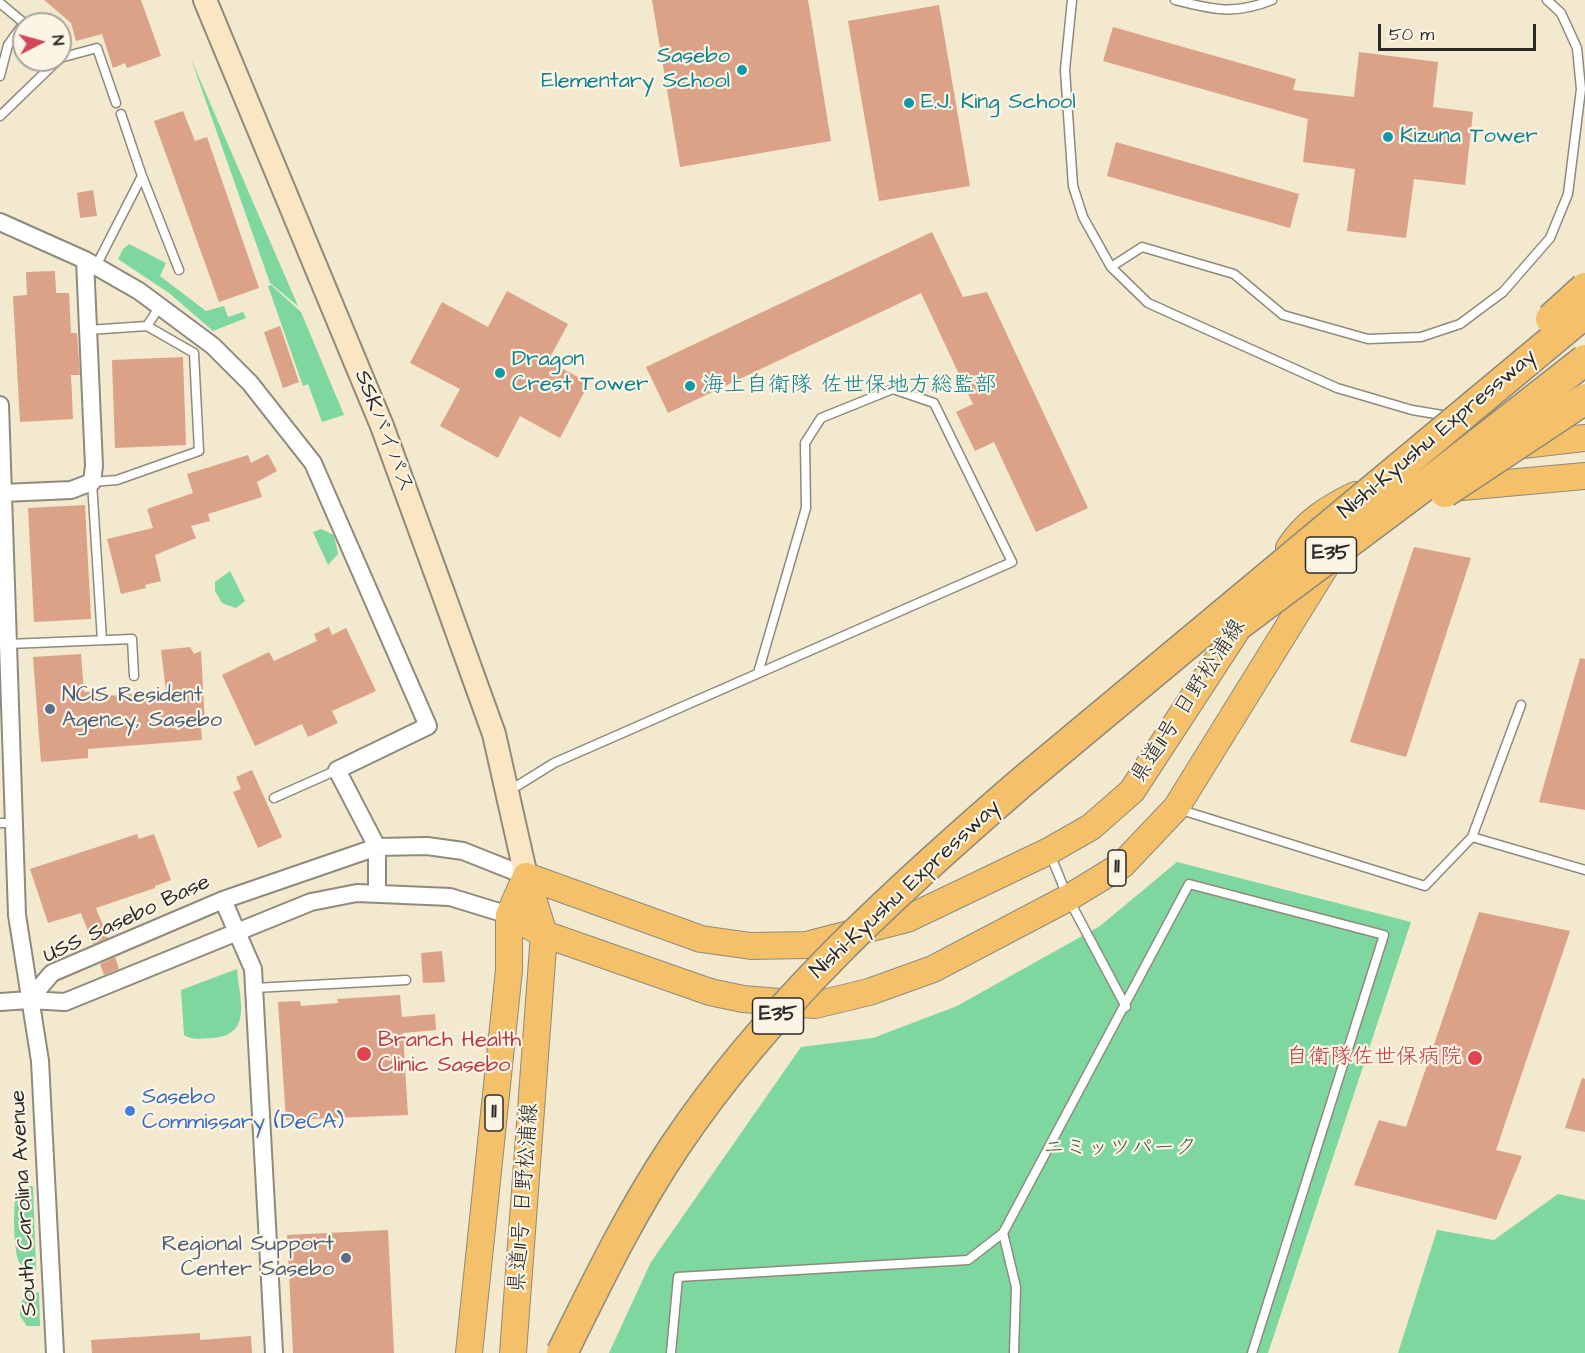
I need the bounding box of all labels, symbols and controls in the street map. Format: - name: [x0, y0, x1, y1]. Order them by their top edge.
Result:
- north arrow: [12, 12, 72, 72]
- scale bar: [1381, 12, 1538, 50]
- text: 50 m: [1389, 22, 1434, 47]
- text: N: [46, 34, 69, 46]
- place label: Sasebo Elementary School: [541, 44, 730, 96]
- marker: Sasebo Elementary School: [735, 63, 749, 77]
- place label: E.J. King School: [921, 90, 1076, 116]
- marker: E.J. King School: [902, 96, 916, 110]
- place label: Kizuna Tower: [1400, 124, 1538, 150]
- marker: Kizuna Tower: [1381, 130, 1395, 144]
- street label: Nishi-Kyushu Expressway: [1334, 344, 1542, 526]
- place label: Dragon Crest Tower: [512, 347, 648, 398]
- marker: Dragon Crest Tower: [493, 366, 507, 380]
- street label: SSKバイパス: [347, 367, 419, 497]
- place label: 海上自衛隊 佐世保地方総監部: [702, 373, 997, 399]
- marker: 海上自衛隊 佐世保地方総監部: [683, 379, 697, 393]
- road number: E35: [1306, 537, 1356, 573]
- street label: 県道11号 日野松浦線: [1126, 615, 1252, 789]
- place label: NCIS Resident Agency, Sasebo: [62, 683, 222, 734]
- marker: NCIS Resident Agency, Sasebo: [43, 702, 57, 716]
- street label: Nishi-Kyushu Expressway: [805, 795, 1007, 985]
- road number: 11: [1108, 850, 1126, 886]
- street label: USS Sasebo Base: [39, 870, 215, 970]
- road number: E35: [752, 998, 804, 1034]
- place label: Branch Health Clinic Sasebo: [378, 1028, 521, 1080]
- marker: Branch Health Clinic Sasebo: [355, 1045, 373, 1063]
- place label: 自衛隊佐世保病院: [1286, 1045, 1462, 1071]
- marker: 自衛隊佐世保病院: [1466, 1049, 1484, 1067]
- place label: Sasebo Commissary (DeCA): [142, 1085, 344, 1136]
- street label: South Carolina Avenue: [6, 1089, 44, 1317]
- road number: 11: [485, 1095, 503, 1131]
- street label: 県道11号 日野松浦線: [505, 1102, 545, 1294]
- marker: Sasebo Commissary (DeCA): [123, 1104, 137, 1118]
- park label: ニミッツパーク: [1043, 1136, 1197, 1162]
- place label: Regional Support Center Sasebo: [162, 1232, 334, 1284]
- marker: Regional Support Center Sasebo: [339, 1251, 353, 1265]

